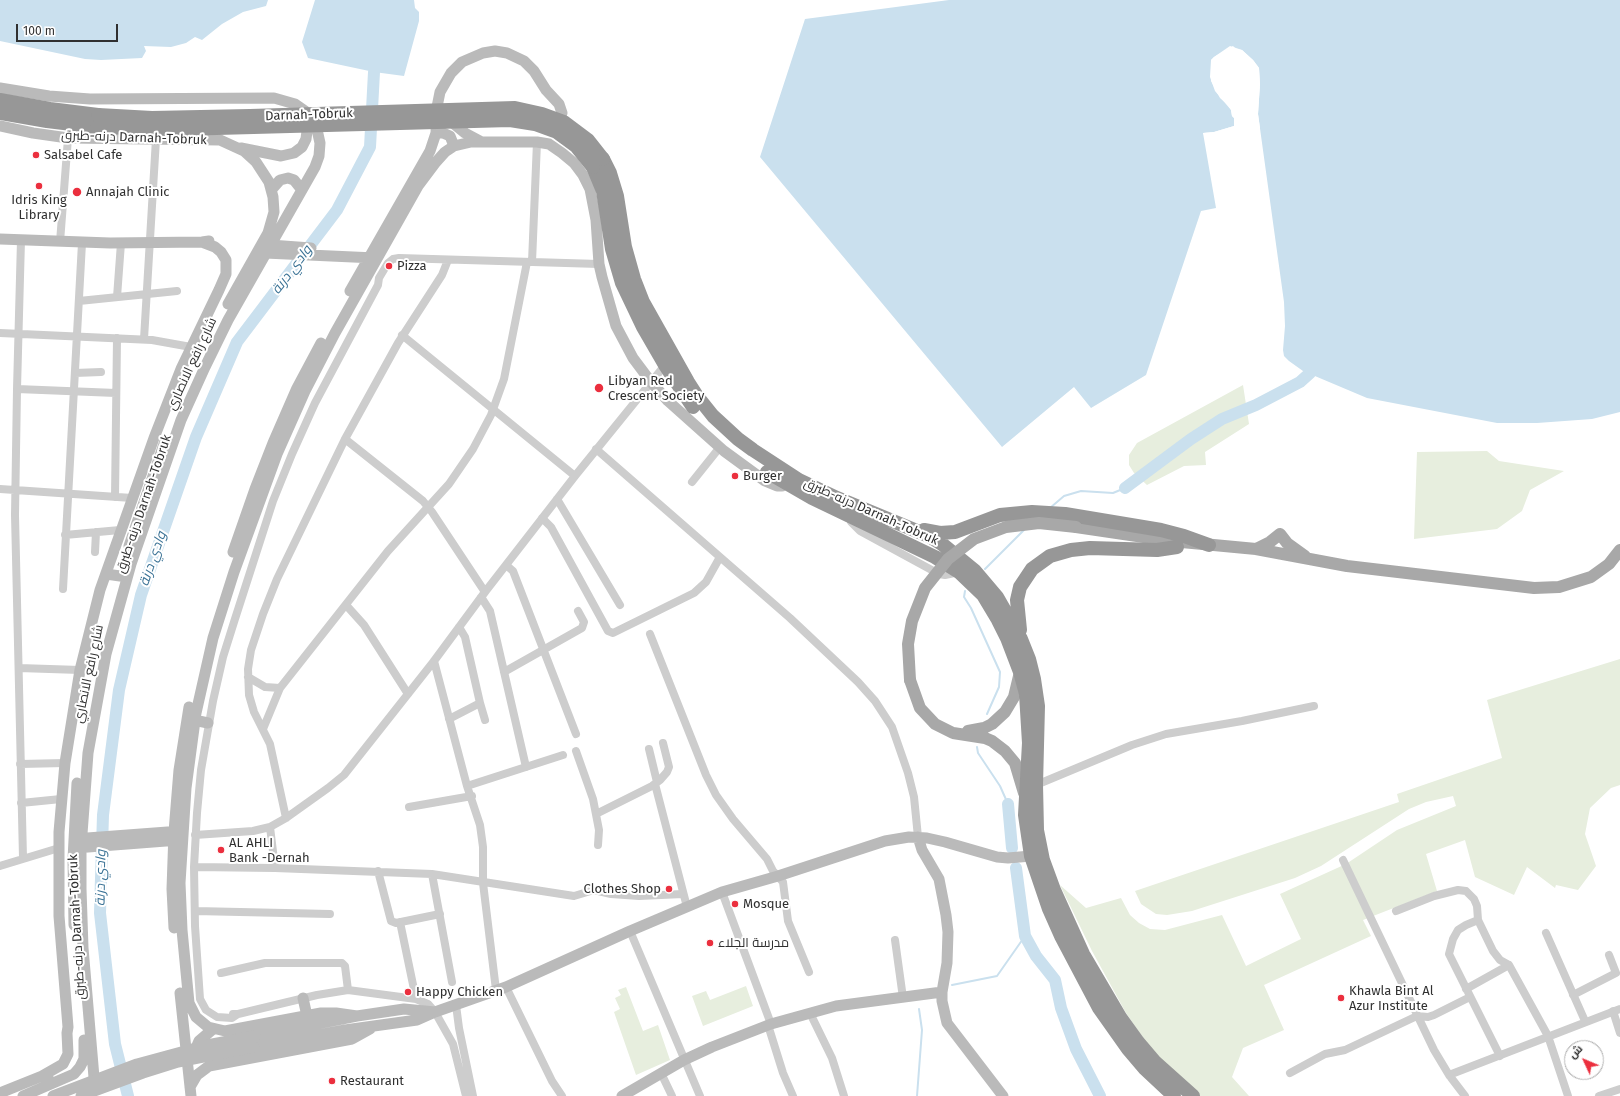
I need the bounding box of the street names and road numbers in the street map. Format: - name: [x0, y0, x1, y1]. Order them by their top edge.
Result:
- street label: Darnah-Tobruk: [265, 106, 353, 124]
- street label: درنه-طبرق Darnah-Tobruk: [61, 128, 207, 148]
- street label: شارع رافع الانصاري: [164, 315, 220, 413]
- street label: درنه-طبرق Darnah-Tobruk: [113, 433, 175, 575]
- street label: درنه-طبرق Darnah-Tobruk: [801, 475, 941, 549]
- street label: شارع رافع الانصاري: [71, 623, 107, 725]
- street label: درنه-طبرق Darnah-Tobruk: [65, 854, 89, 1000]

